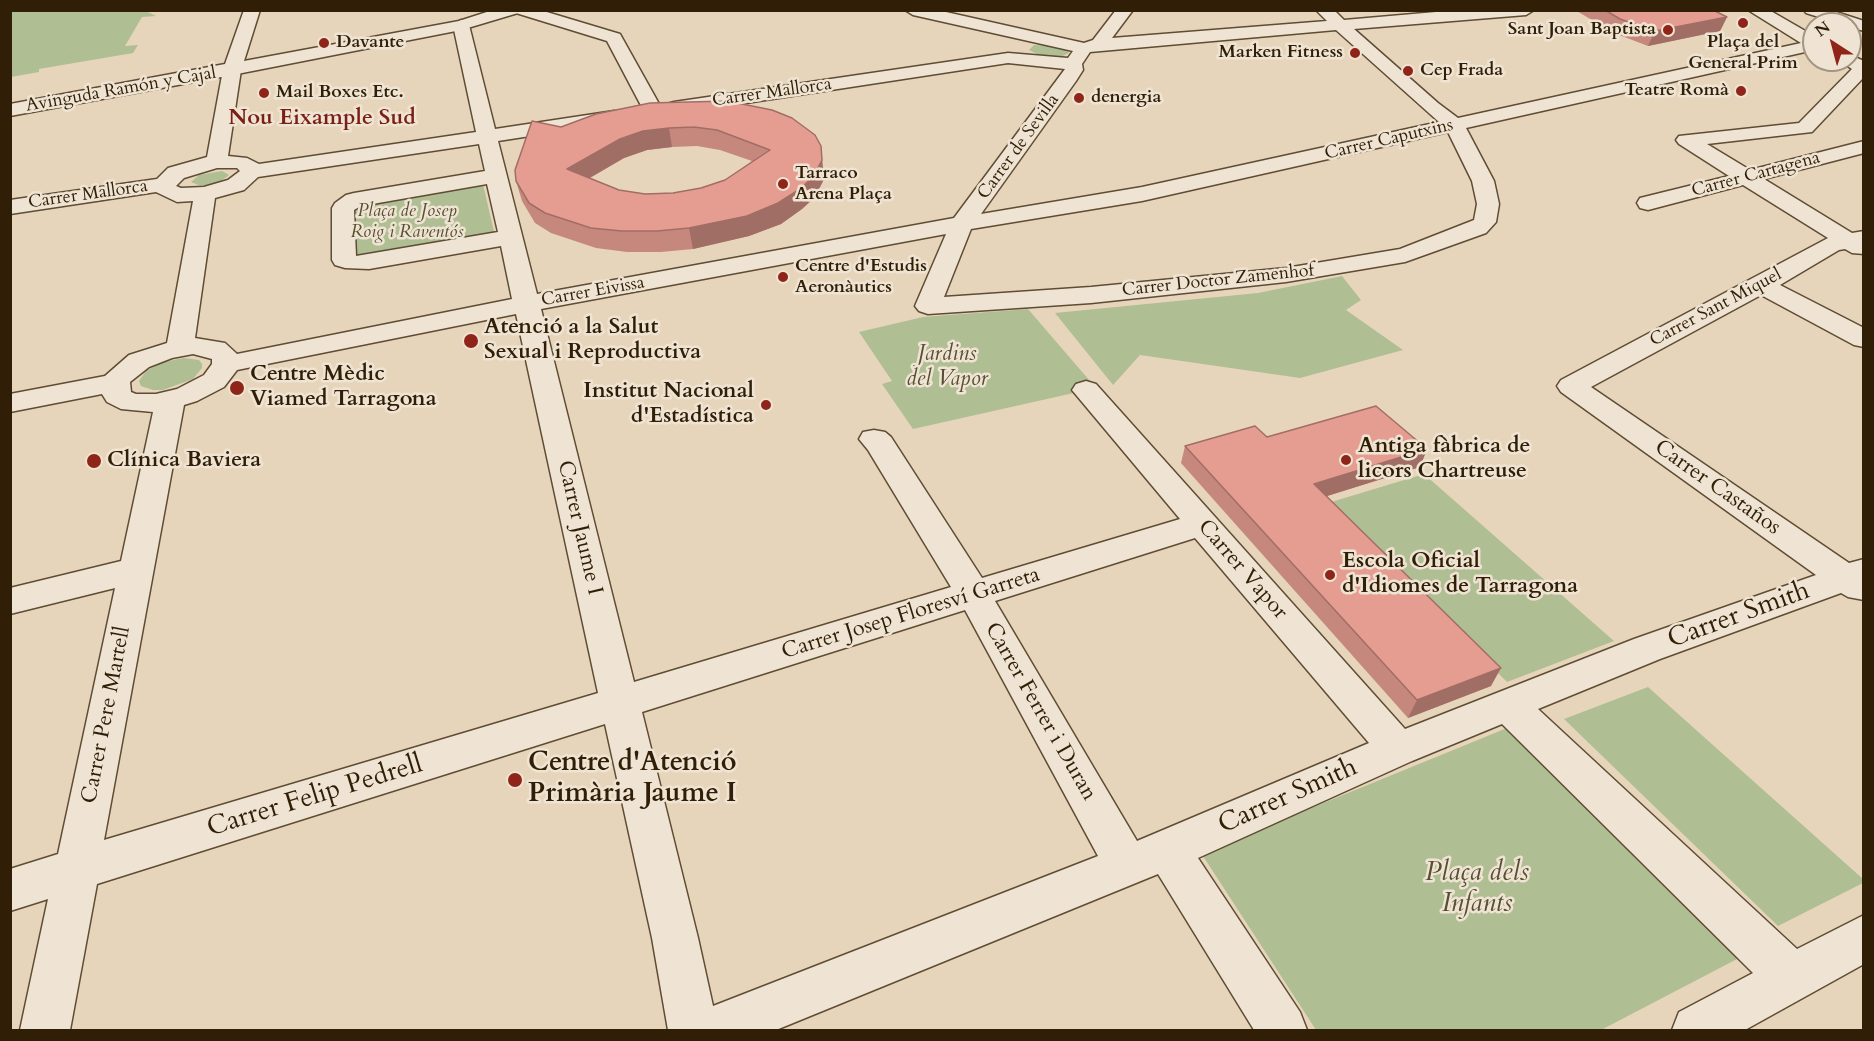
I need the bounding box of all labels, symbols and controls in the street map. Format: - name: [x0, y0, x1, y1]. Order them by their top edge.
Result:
- north arrow: [1802, 12, 1862, 72]
- marker: Plaça del General Prim: [1736, 16, 1750, 30]
- text: N: [1811, 16, 1835, 42]
- place label: Sant Joan Baptista: [1508, 19, 1656, 41]
- marker: Sant Joan Baptista: [1661, 23, 1675, 37]
- place label: Davante: [336, 32, 404, 54]
- place label: Plaça del General Prim: [1688, 32, 1798, 74]
- marker: Davante: [317, 36, 331, 50]
- place label: Marken Fitness: [1219, 42, 1343, 64]
- marker: Marken Fitness: [1348, 46, 1362, 60]
- place label: Cep Frada: [1420, 60, 1503, 82]
- street label: Avinguda Ramón y Cajal: [24, 63, 218, 117]
- marker: Cep Frada: [1401, 64, 1415, 78]
- street label: Carrer Mallorca: [711, 74, 833, 112]
- place label: Teatre Romà: [1624, 80, 1729, 102]
- place label: Mail Boxes Etc.: [276, 82, 404, 104]
- marker: Teatre Romà: [1734, 84, 1748, 98]
- marker: Mail Boxes Etc.: [257, 86, 271, 100]
- place label: denergia: [1091, 87, 1161, 109]
- street label: Carrer de Sevilla: [973, 90, 1065, 204]
- marker: denergia: [1072, 91, 1086, 105]
- district label: Nou Eixample Sud: [228, 106, 416, 132]
- street label: Carrer Caputxins: [1323, 115, 1455, 165]
- street label: Carrer Cartagena: [1689, 147, 1823, 203]
- place label: Tarraco Arena Plaça: [795, 163, 892, 206]
- street label: Carrer Mallorca: [27, 176, 149, 214]
- marker: Tarraco Arena Plaça: [776, 177, 790, 191]
- park label: Plaça de Josep Roig i Raventós: [350, 201, 464, 244]
- place label: Centre d'Estudis Aeronàutics: [795, 256, 927, 298]
- street label: Carrer Doctor Zamenhof: [1121, 260, 1315, 302]
- street label: Carrer Sant Miquel: [1646, 264, 1786, 352]
- marker: Centre d'Estudis Aeronàutics: [776, 270, 790, 284]
- street label: Carrer Eivissa: [540, 272, 646, 312]
- place label: Atenció a la Salut Sexual i Reproductiva: [484, 315, 701, 366]
- marker: Atenció a la Salut Sexual i Reproductiva: [462, 332, 480, 350]
- park label: Jardins del Vapor: [906, 342, 988, 394]
- place label: Centre Mèdic Viamed Tarragona: [250, 362, 437, 414]
- marker: Centre Mèdic Viamed Tarragona: [228, 379, 246, 397]
- place label: Institut Nacional d'Estadística: [583, 379, 754, 430]
- marker: Institut Nacional d'Estadística: [759, 398, 773, 412]
- place label: Antiga fàbrica de licors Chartreuse: [1358, 434, 1530, 486]
- street label: Carrer Castaños: [1649, 435, 1785, 541]
- place label: Clínica Baviera: [107, 448, 261, 474]
- marker: Clínica Baviera: [85, 452, 103, 470]
- marker: Antiga fàbrica de licors Chartreuse: [1339, 453, 1353, 467]
- street label: Carrer Jaume I: [551, 458, 607, 598]
- street label: Carrer Vapor: [1191, 515, 1293, 625]
- place label: Escola Oficial d'Idiomes de Tarragona: [1342, 549, 1578, 600]
- street label: Carrer Josep Floresví Garreta: [779, 562, 1043, 666]
- marker: Escola Oficial d'Idiomes de Tarragona: [1323, 568, 1337, 582]
- street label: Carrer Smith: [1664, 575, 1814, 657]
- street label: Carrer Ferrer i Duran: [978, 618, 1102, 806]
- street label: Carrer Pere Martell: [77, 624, 137, 806]
- place label: Centre d'Atenció Primària Jaume I: [528, 748, 737, 811]
- street label: Carrer Felip Pedrell: [203, 749, 427, 845]
- street label: Carrer Smith: [1214, 752, 1362, 842]
- marker: Centre d'Atenció Primària Jaume I: [506, 771, 524, 789]
- park label: Plaça dels Infants: [1425, 858, 1529, 921]

